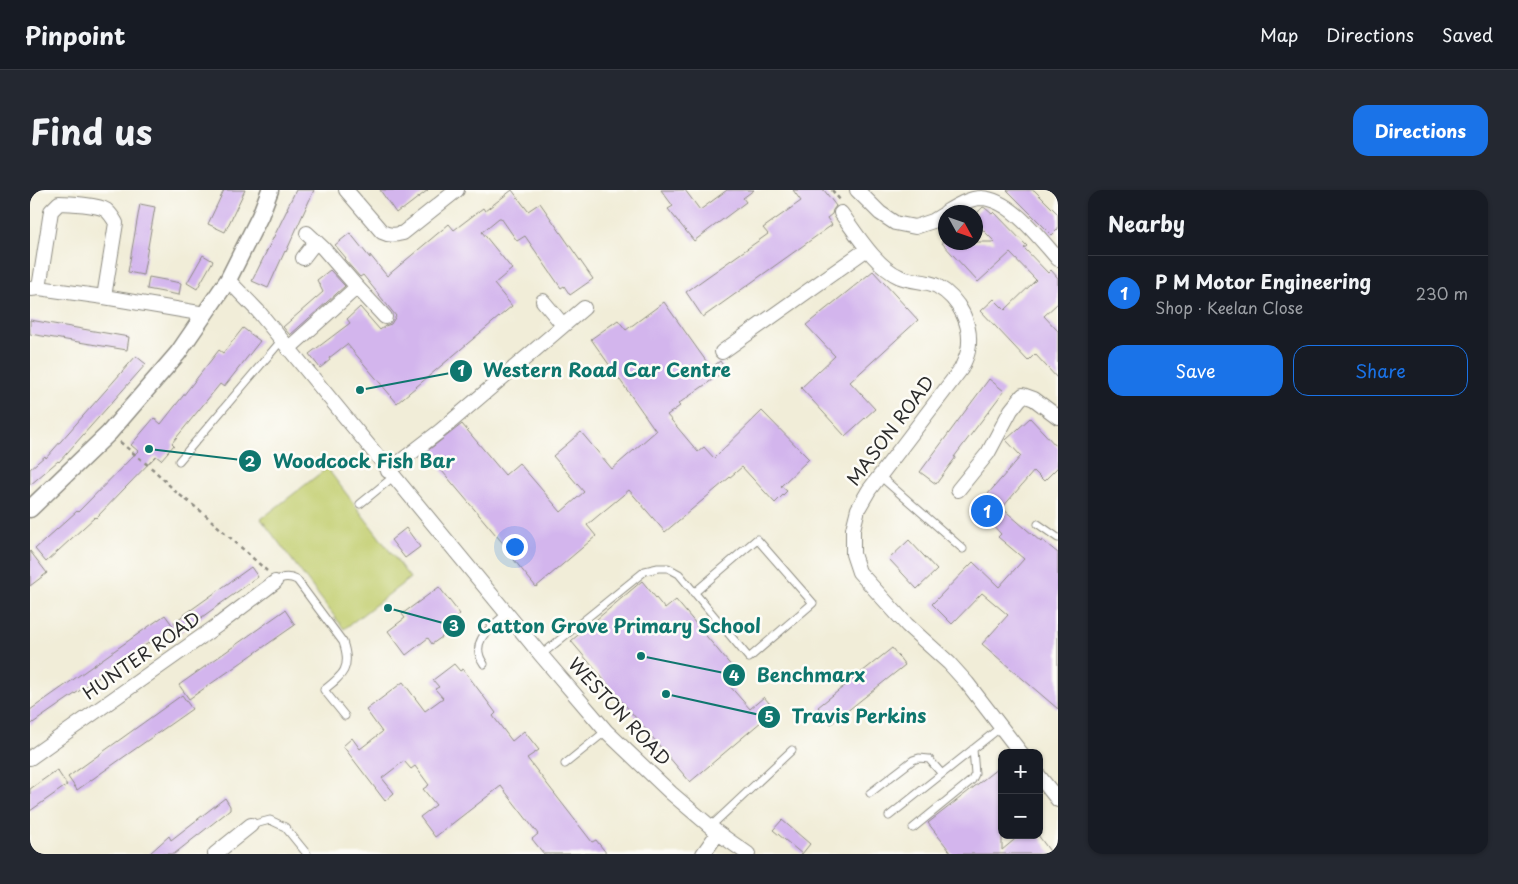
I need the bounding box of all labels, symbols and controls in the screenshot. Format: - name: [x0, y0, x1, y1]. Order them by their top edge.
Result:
- text: Pinpoint: [25, 17, 126, 53]
- text: Map: [1260, 21, 1298, 48]
- text: Directions: [1326, 21, 1414, 48]
- text: Saved: [1442, 21, 1493, 48]
- text: Find us: [30, 104, 152, 157]
- button: Directions: [1353, 105, 1488, 156]
- north arrow: [938, 205, 983, 250]
- text: Nearby: [1108, 207, 1185, 239]
- text: P M Motor Engineering: [1155, 267, 1371, 295]
- text: 1: [1120, 281, 1128, 305]
- text: 230 m: [1416, 281, 1468, 305]
- text: Shop · Keelan Close: [1155, 295, 1303, 319]
- button: Save: [1108, 345, 1283, 396]
- button: Share: [1293, 345, 1468, 396]
- callout: Western Road Car Centre: [448, 354, 741, 388]
- text: Western Road Car Centre: [483, 355, 731, 383]
- text: 1: [457, 358, 465, 381]
- street label: MASON ROAD: [839, 369, 940, 491]
- callout: Woodcock Fish Bar: [237, 444, 466, 478]
- text: Woodcock Fish Bar: [273, 446, 455, 474]
- text: 2: [245, 449, 256, 472]
- pin: 1: [971, 492, 1003, 530]
- your location: [502, 534, 528, 560]
- street label: HUNTER ROAD: [77, 604, 206, 705]
- callout: Catton Grove Primary School: [441, 609, 771, 643]
- text: Catton Grove Primary School: [477, 611, 761, 639]
- text: 3: [449, 613, 459, 636]
- street label: WESTON ROAD: [563, 651, 678, 771]
- callout: Benchmarx: [722, 658, 875, 692]
- text: Benchmarx: [757, 660, 866, 688]
- text: 4: [729, 663, 739, 686]
- callout: Travis Perkins: [756, 700, 937, 734]
- text: Travis Perkins: [792, 701, 926, 729]
- text: 5: [764, 704, 774, 727]
- map controls: [998, 749, 1043, 839]
- button: +: [998, 749, 1043, 794]
- button: −: [998, 794, 1043, 839]

